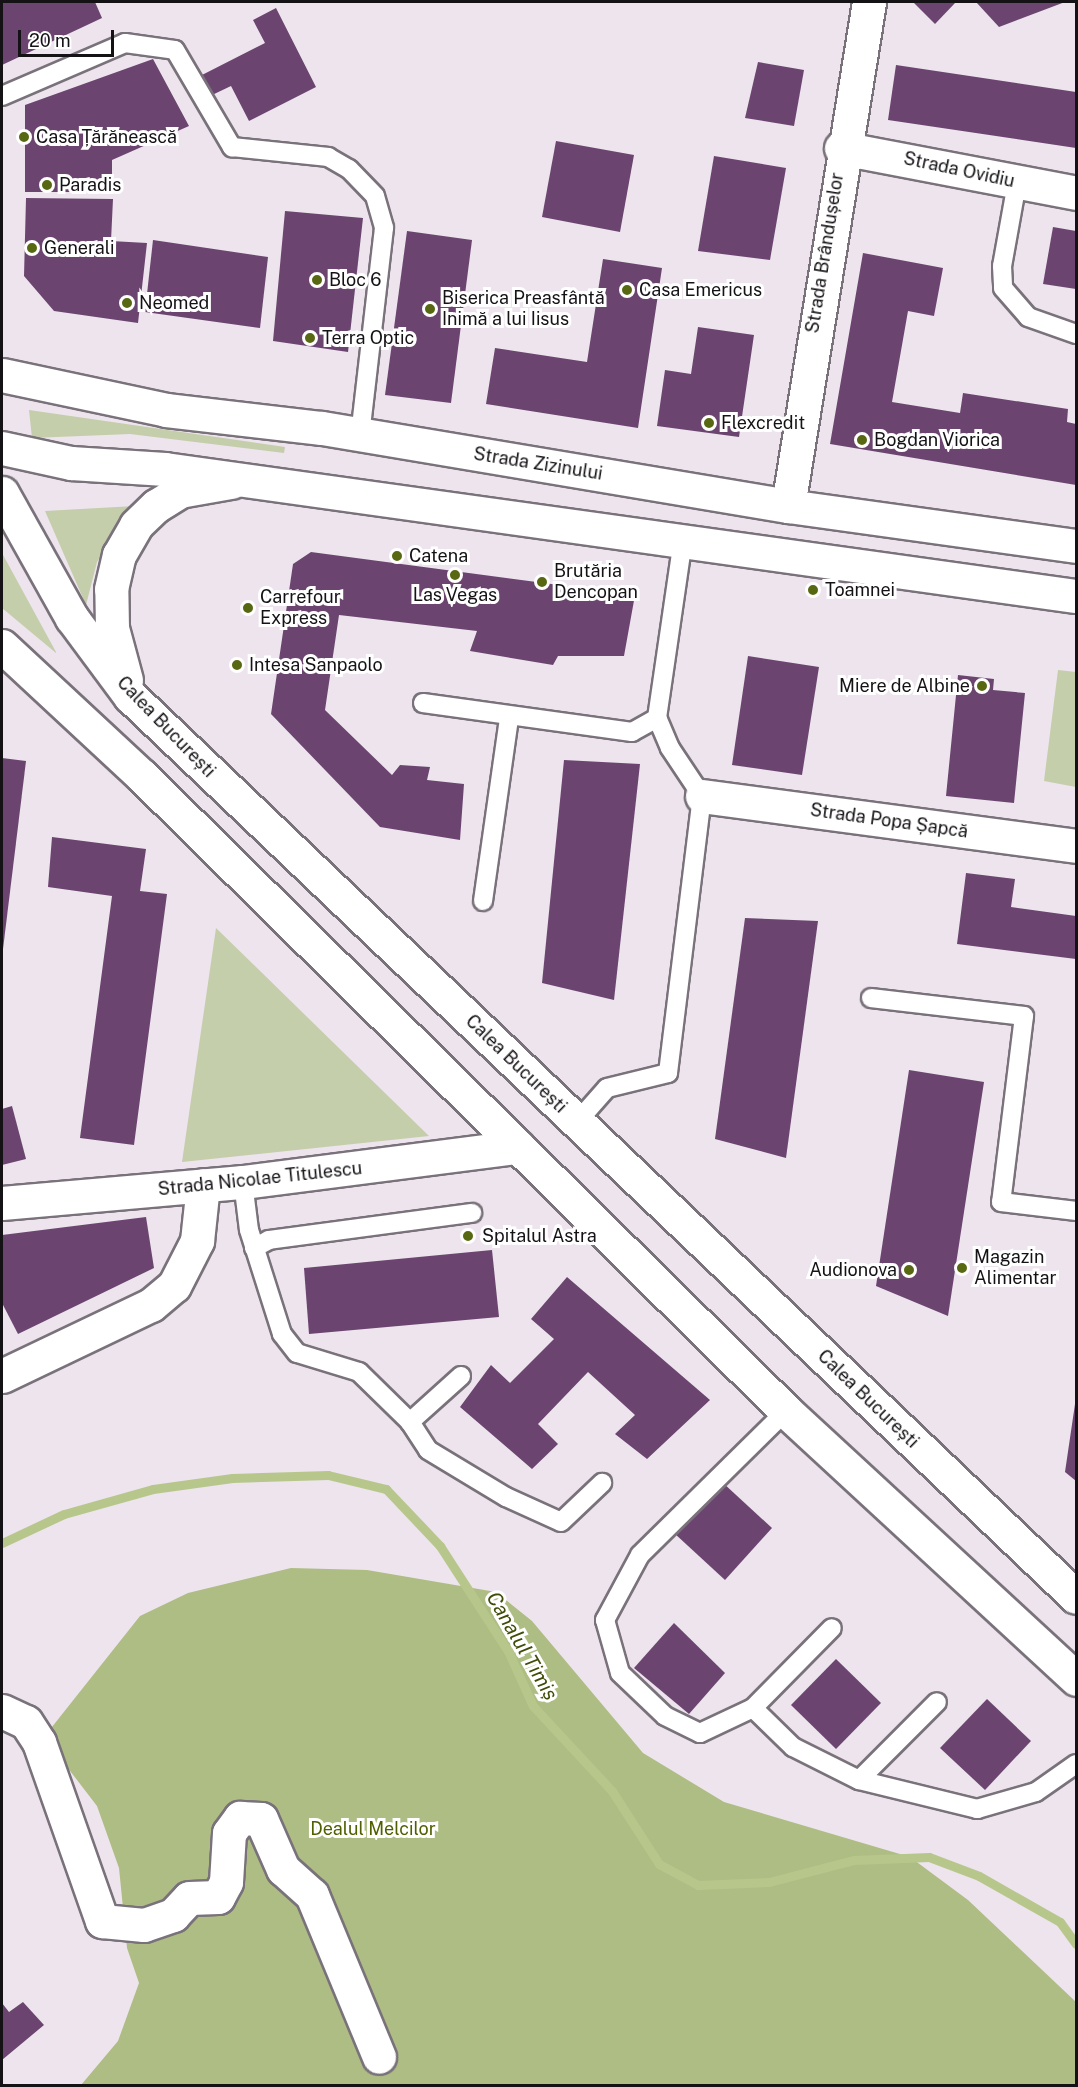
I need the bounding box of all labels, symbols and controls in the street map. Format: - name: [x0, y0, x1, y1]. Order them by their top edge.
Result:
- scale bar: [21, 18, 117, 56]
- text: 20 m: [29, 30, 71, 51]
- place label: Casa Țărănească: [36, 126, 177, 148]
- marker: Casa Țărănească: [17, 130, 31, 144]
- street label: Strada Ovidiu: [902, 148, 1016, 192]
- street label: Strada Brândușelor: [802, 171, 848, 335]
- place label: Paradis: [59, 174, 121, 196]
- marker: Paradis: [40, 178, 54, 192]
- place label: Generali: [44, 237, 114, 259]
- marker: Generali: [25, 241, 39, 255]
- place label: Bloc 6: [329, 269, 382, 291]
- marker: Bloc 6: [310, 273, 324, 287]
- place label: Casa Emericus: [639, 279, 762, 301]
- marker: Casa Emericus: [620, 283, 634, 297]
- place label: Biserica Preasfântă Inimă a lui Iisus: [442, 288, 605, 330]
- place label: Neomed: [139, 292, 209, 314]
- marker: Neomed: [120, 296, 134, 310]
- marker: Biserica Preasfântă Inimă a lui Iisus: [423, 302, 437, 316]
- place label: Terra Optic: [322, 327, 414, 349]
- marker: Terra Optic: [303, 331, 317, 345]
- place label: Flexcredit: [721, 412, 805, 434]
- marker: Flexcredit: [702, 416, 716, 430]
- place label: Bogdan Viorica: [874, 429, 1000, 451]
- marker: Bogdan Viorica: [855, 433, 869, 447]
- street label: Strada Zizinului: [472, 443, 604, 485]
- place label: Catena: [409, 545, 468, 567]
- marker: Catena: [390, 549, 404, 563]
- place label: Brutăria Dencopan: [554, 561, 638, 604]
- marker: Las Vegas: [448, 568, 462, 582]
- marker: Brutăria Dencopan: [535, 575, 549, 589]
- place label: Toamnei: [825, 579, 895, 601]
- marker: Toamnei: [806, 583, 820, 597]
- place label: Las Vegas: [413, 584, 497, 606]
- place label: Carrefour Express: [260, 587, 341, 630]
- marker: Carrefour Express: [241, 601, 255, 615]
- place label: Intesa Sanpaolo: [249, 654, 383, 676]
- marker: Intesa Sanpaolo: [230, 658, 244, 672]
- street label: Calea București: [112, 672, 220, 782]
- place label: Miere de Albine: [839, 675, 970, 697]
- marker: Miere de Albine: [975, 679, 989, 693]
- street label: Strada Popa Șapcă: [809, 799, 969, 843]
- street label: Calea București: [461, 1010, 571, 1118]
- street label: Strada Nicolae Titulescu: [157, 1158, 363, 1200]
- place label: Spitalul Astra: [482, 1225, 597, 1247]
- marker: Spitalul Astra: [459, 1227, 477, 1245]
- place label: Magazin Alimentar: [974, 1247, 1056, 1290]
- place label: Audionova: [809, 1259, 897, 1281]
- marker: Magazin Alimentar: [955, 1261, 969, 1275]
- marker: Audionova: [902, 1263, 916, 1277]
- street label: Calea București: [813, 1345, 923, 1453]
- water label: Canalul Timiș: [481, 1588, 563, 1704]
- park label: Dealul Melcilor: [310, 1818, 436, 1840]

